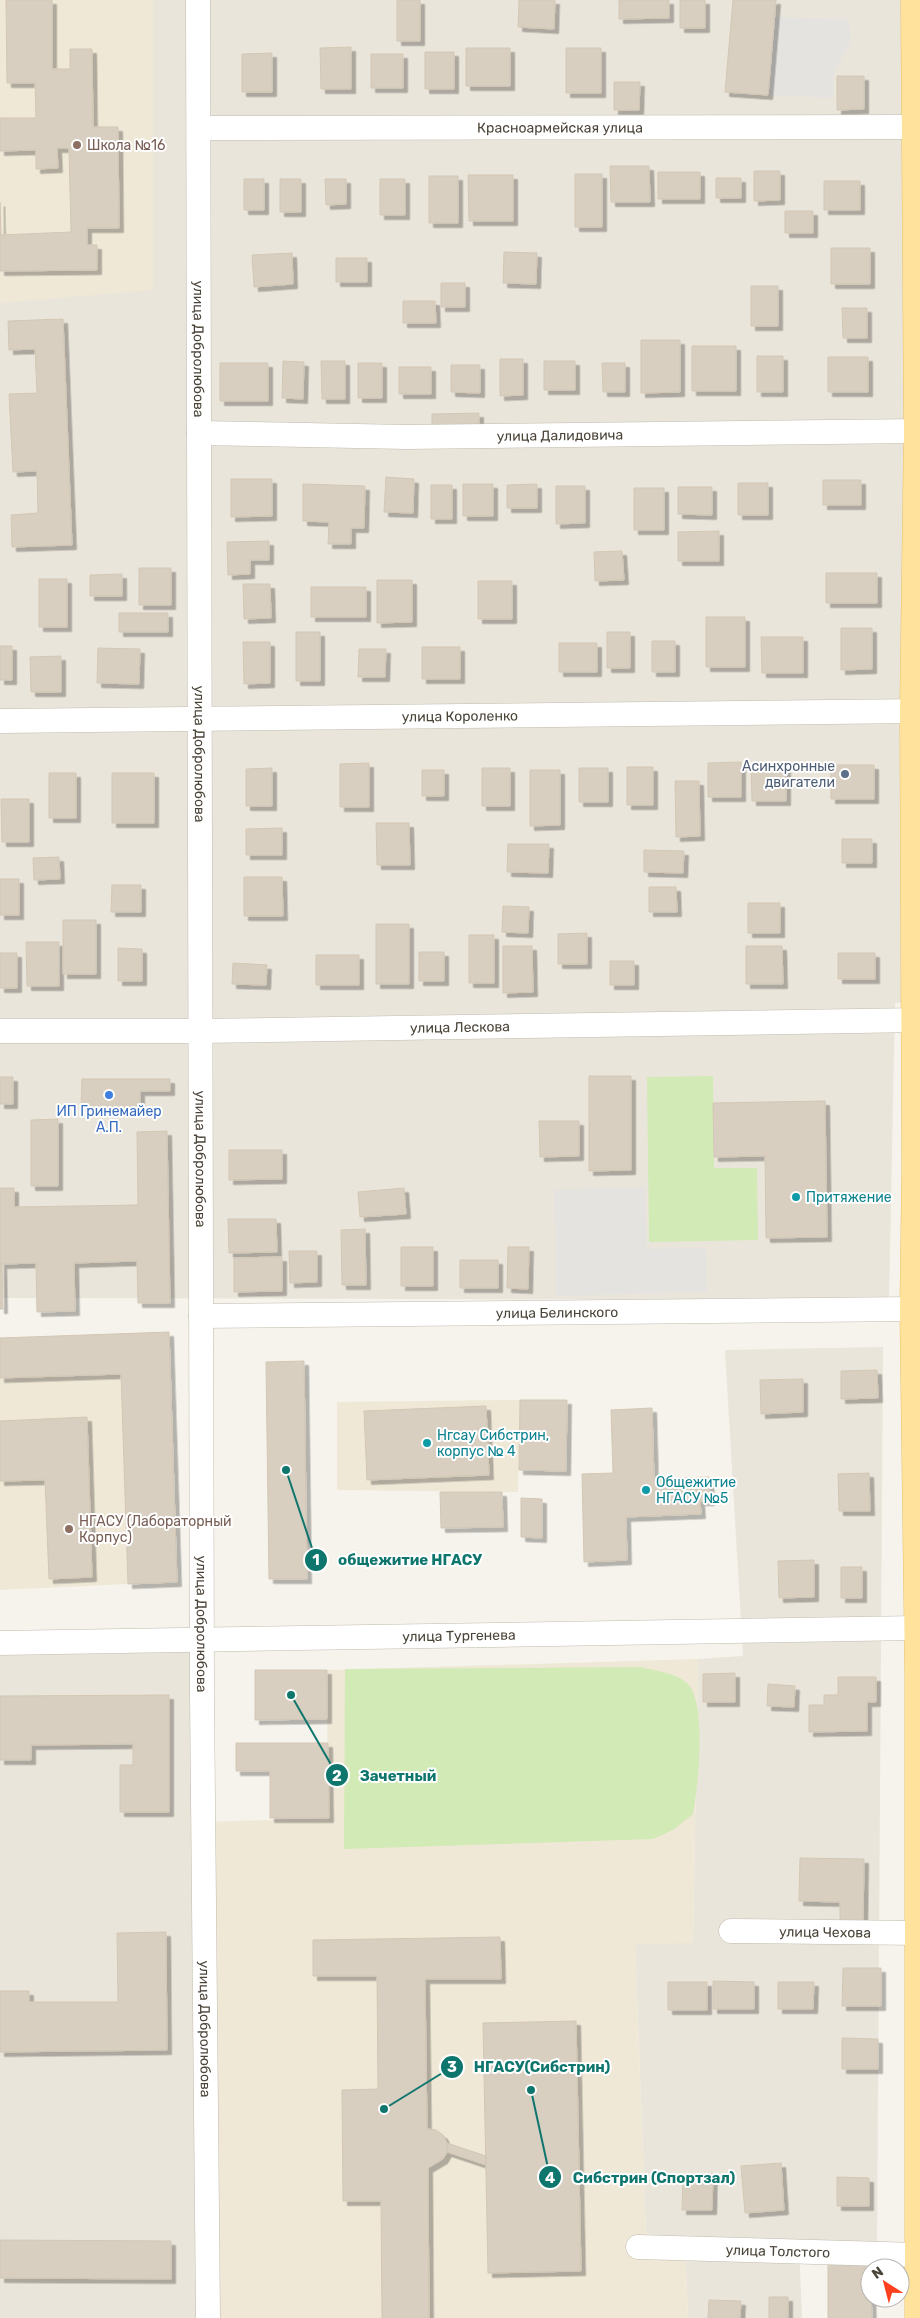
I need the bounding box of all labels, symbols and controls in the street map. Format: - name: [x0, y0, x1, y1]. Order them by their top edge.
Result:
- street label: Красноармейская улица: [477, 119, 643, 137]
- place label: Школа №16: [87, 137, 165, 154]
- marker: Школа №16: [71, 139, 83, 151]
- street label: улица Добролюбова: [190, 280, 207, 418]
- street label: улица Далидовича: [497, 426, 623, 445]
- street label: улица Добролюбова: [191, 685, 208, 823]
- street label: улица Короленко: [402, 707, 518, 726]
- place label: Асинхронные двигатели: [742, 758, 835, 791]
- marker: Асинхронные двигатели: [839, 768, 851, 780]
- street label: улица Лескова: [410, 1018, 510, 1037]
- marker: ИП Гринемайер А.П.: [103, 1089, 115, 1101]
- street label: улица Добролюбова: [192, 1090, 209, 1228]
- place label: ИП Гринемайер А.П.: [56, 1103, 162, 1136]
- place label: Притяжение: [806, 1189, 892, 1206]
- marker: Притяжение: [790, 1191, 802, 1203]
- street label: улица Белинского: [496, 1304, 618, 1322]
- place label: Нгсау Сибстрин, корпус № 4: [437, 1427, 549, 1460]
- marker: Нгсау Сибстрин, корпус № 4: [421, 1437, 433, 1449]
- place label: Общежитие НГАСУ №5: [656, 1474, 736, 1507]
- marker: Общежитие НГАСУ №5: [640, 1484, 652, 1496]
- place label: НГАСУ (Лабораторный Корпус): [79, 1513, 232, 1546]
- marker: НГАСУ (Лабораторный Корпус): [63, 1523, 75, 1535]
- callout: общежитие НГАСУ: [303, 1545, 492, 1575]
- text: 1: [312, 1551, 320, 1569]
- text: общежитие НГАСУ: [338, 1551, 482, 1569]
- street label: улица Добролюбова: [193, 1555, 210, 1693]
- street label: улица Тургенева: [402, 1627, 516, 1645]
- callout: Зачетный: [325, 1760, 446, 1790]
- text: 2: [332, 1767, 342, 1785]
- text: Зачетный: [360, 1767, 436, 1785]
- street label: улица Чехова: [779, 1924, 871, 1941]
- street label: улица Добролюбова: [196, 1960, 214, 2098]
- callout: НГАСУ(Сибстрин): [439, 2052, 621, 2082]
- text: 3: [447, 2058, 457, 2076]
- text: НГАСУ(Сибстрин): [474, 2058, 610, 2076]
- callout: Сибстрин (Спортзал): [538, 2162, 745, 2192]
- text: 4: [545, 2169, 555, 2187]
- text: Сибстрин (Спортзал): [573, 2169, 735, 2187]
- street label: улица Толстого: [725, 2241, 831, 2261]
- north arrow: [860, 2258, 910, 2308]
- text: N: [869, 2263, 887, 2283]

